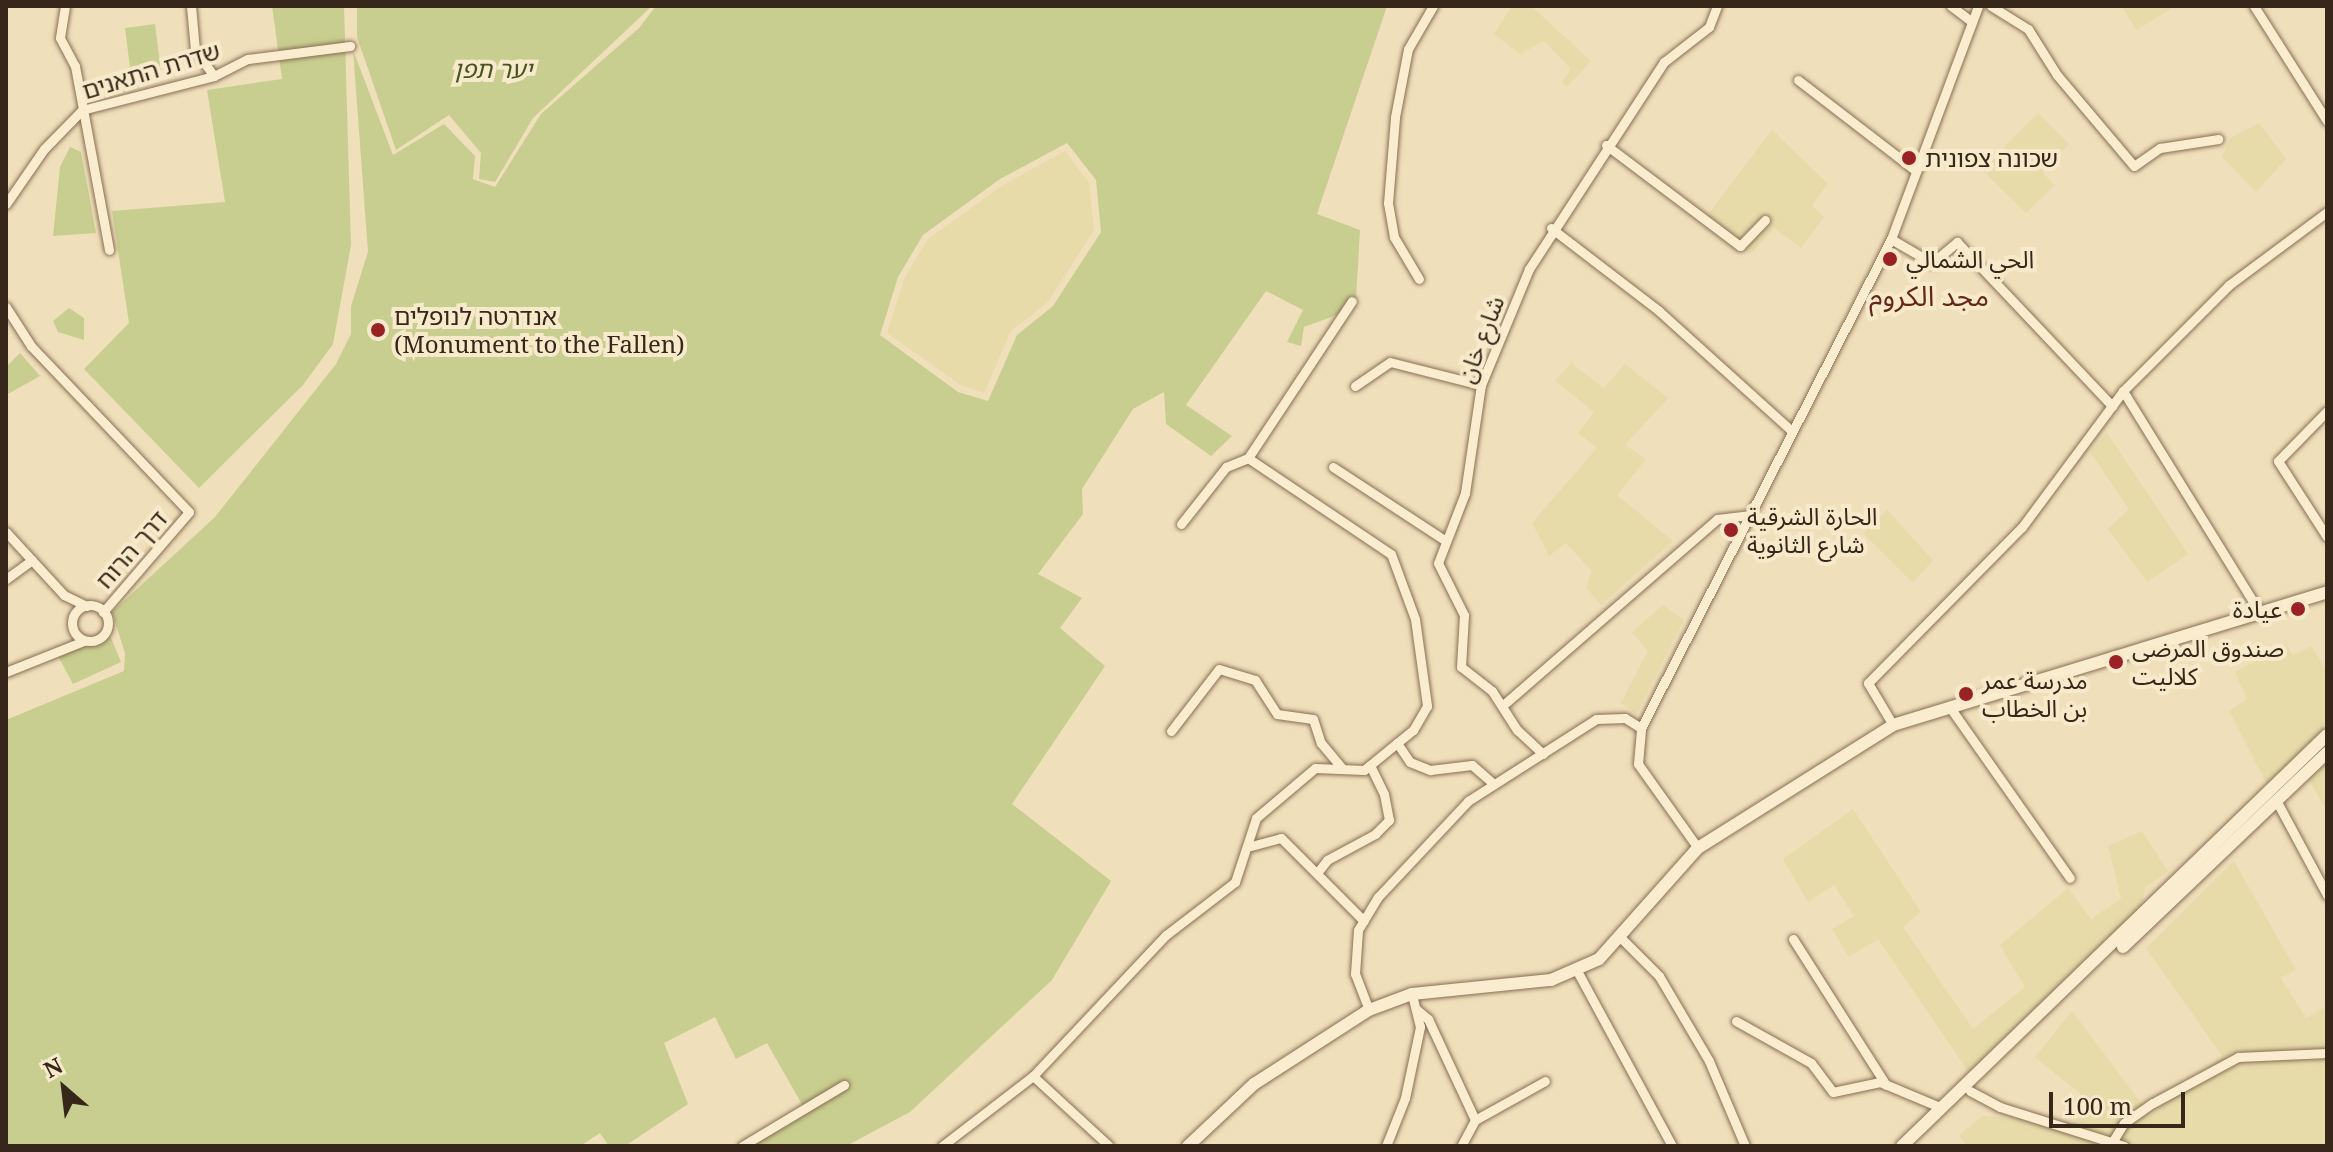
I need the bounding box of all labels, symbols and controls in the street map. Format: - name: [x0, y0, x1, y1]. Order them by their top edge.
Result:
- street label: שדרת התאנים: [79, 35, 223, 105]
- park label: יער תפן: [454, 55, 532, 83]
- place label: שכונה צפונית: [1925, 144, 2058, 172]
- marker: שכונה צפונית: [1900, 149, 1918, 167]
- place label: الحي الشمالي: [1906, 245, 2034, 273]
- marker: الحي الشمالي: [1881, 250, 1899, 268]
- district label: مجد الكروم: [1869, 278, 1989, 312]
- street label: شارع خان: [1450, 292, 1510, 386]
- place label: אנדרטה לנופלים (Monument to the Fallen): [394, 302, 685, 358]
- marker: אנדרטה לנופלים (Monument to the Fallen): [369, 321, 387, 339]
- place label: الحارة الشرقية شارع الثانوية: [1747, 502, 1878, 558]
- street label: דרך הרוח: [89, 504, 173, 594]
- marker: الحارة الشرقية شارع الثانوية: [1722, 521, 1740, 539]
- place label: عيادة: [2233, 595, 2282, 623]
- marker: عيادة: [2289, 600, 2307, 618]
- place label: صندوق المرضى كلاليت: [2132, 634, 2284, 690]
- marker: صندوق المرضى كلاليت: [2107, 653, 2125, 671]
- place label: مدرسة عمر بن الخطاب: [1982, 666, 2088, 722]
- marker: مدرسة عمر بن الخطاب: [1957, 685, 1975, 703]
- north arrow: [24, 1048, 104, 1128]
- text: N: [38, 1049, 67, 1084]
- scale bar: [2053, 1076, 2189, 1126]
- text: 100 m: [2063, 1089, 2132, 1122]

